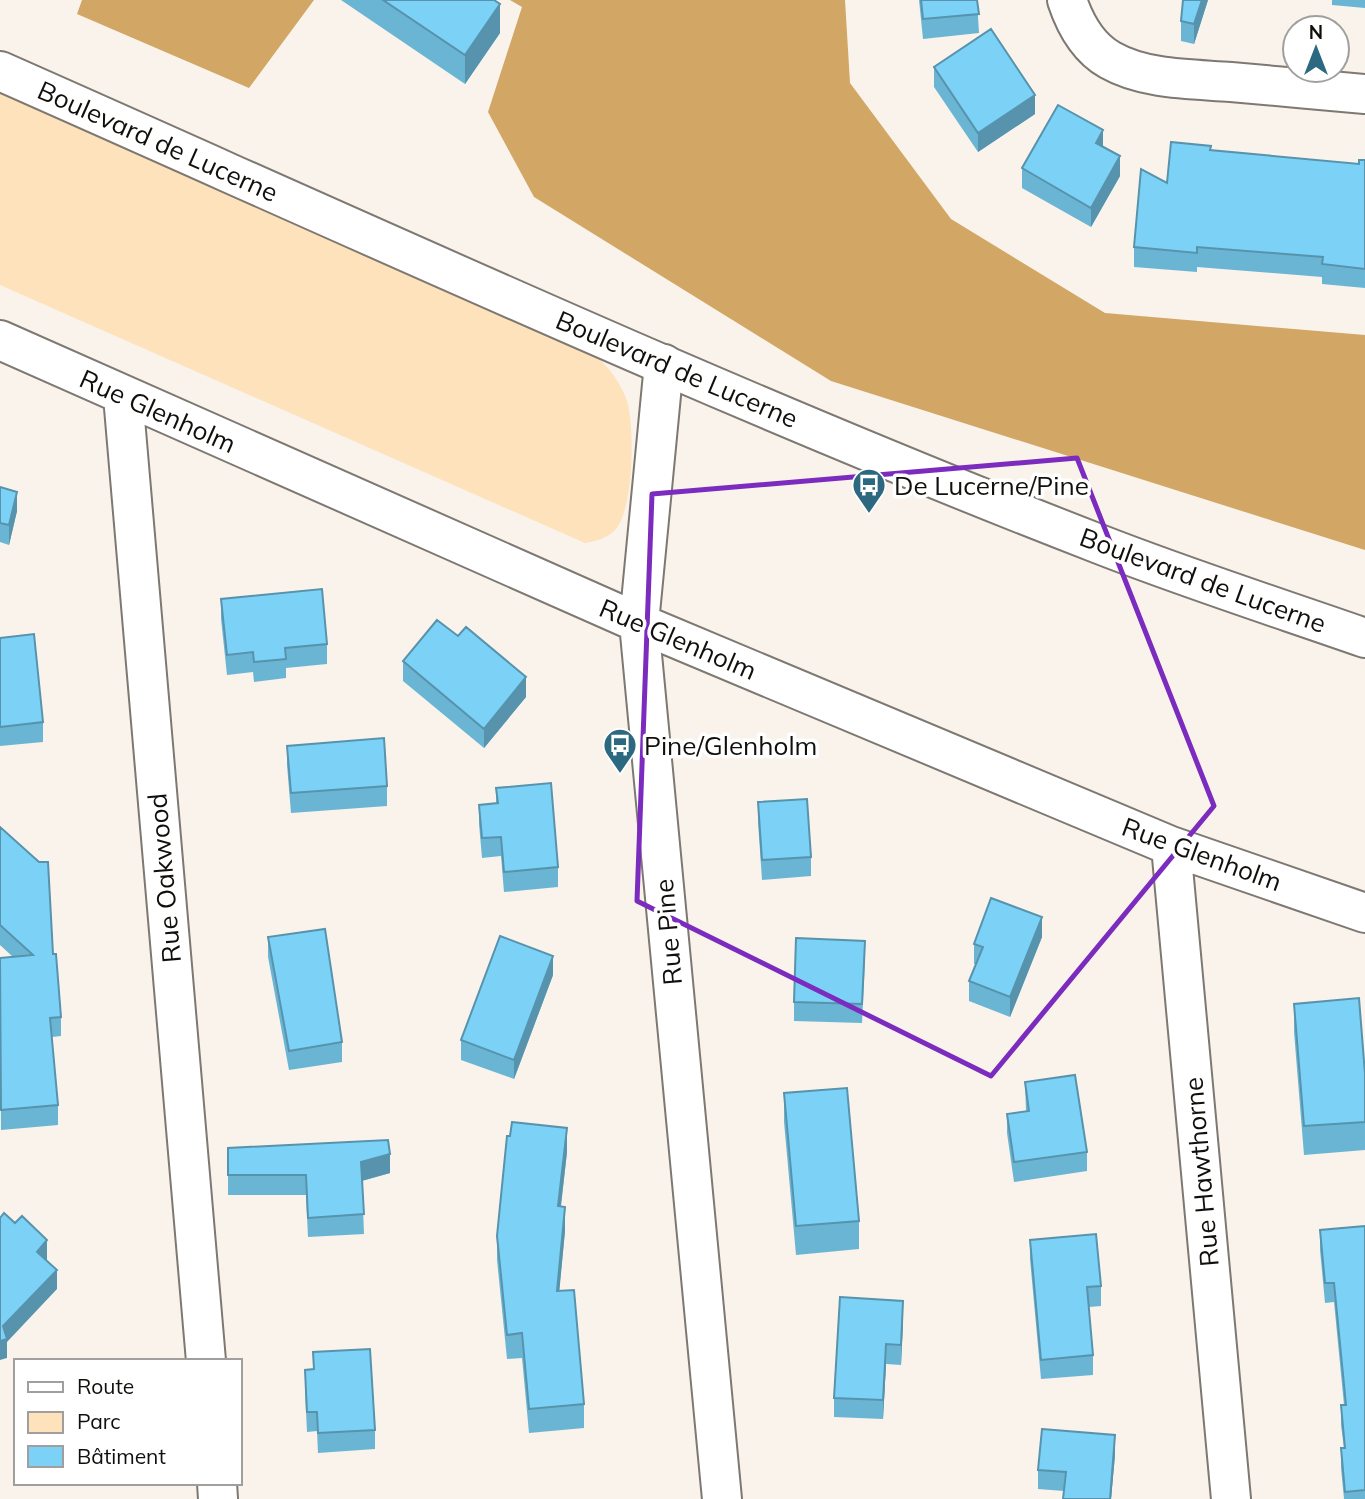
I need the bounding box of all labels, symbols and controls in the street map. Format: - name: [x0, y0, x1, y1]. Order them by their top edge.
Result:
- north arrow: [1281, 14, 1351, 84]
- text: N: [1309, 20, 1323, 44]
- street label: Boulevard de Lucerne: [33, 73, 283, 209]
- street label: Boulevard de Lucerne: [551, 303, 803, 435]
- street label: Rue Glenholm: [75, 362, 241, 460]
- bus stop icon: De Lucerne/Pine: [850, 466, 888, 515]
- place label: De Lucerne/Pine: [894, 469, 1089, 502]
- street label: Boulevard de Lucerne: [1075, 520, 1331, 640]
- street label: Rue Glenholm: [594, 591, 762, 687]
- bus stop icon: Pine/Glenholm: [601, 726, 639, 775]
- place label: Pine/Glenholm: [644, 729, 817, 762]
- street label: Rue Oakwood: [140, 792, 188, 964]
- street label: Rue Glenholm: [1118, 810, 1286, 898]
- street label: Rue Pine: [647, 878, 689, 986]
- street label: Rue Hawthorne: [1176, 1076, 1226, 1268]
- legend: [14, 1359, 242, 1485]
- text: Route: [77, 1373, 134, 1399]
- text: Parc: [77, 1408, 121, 1434]
- text: Bâtiment: [77, 1443, 166, 1469]

